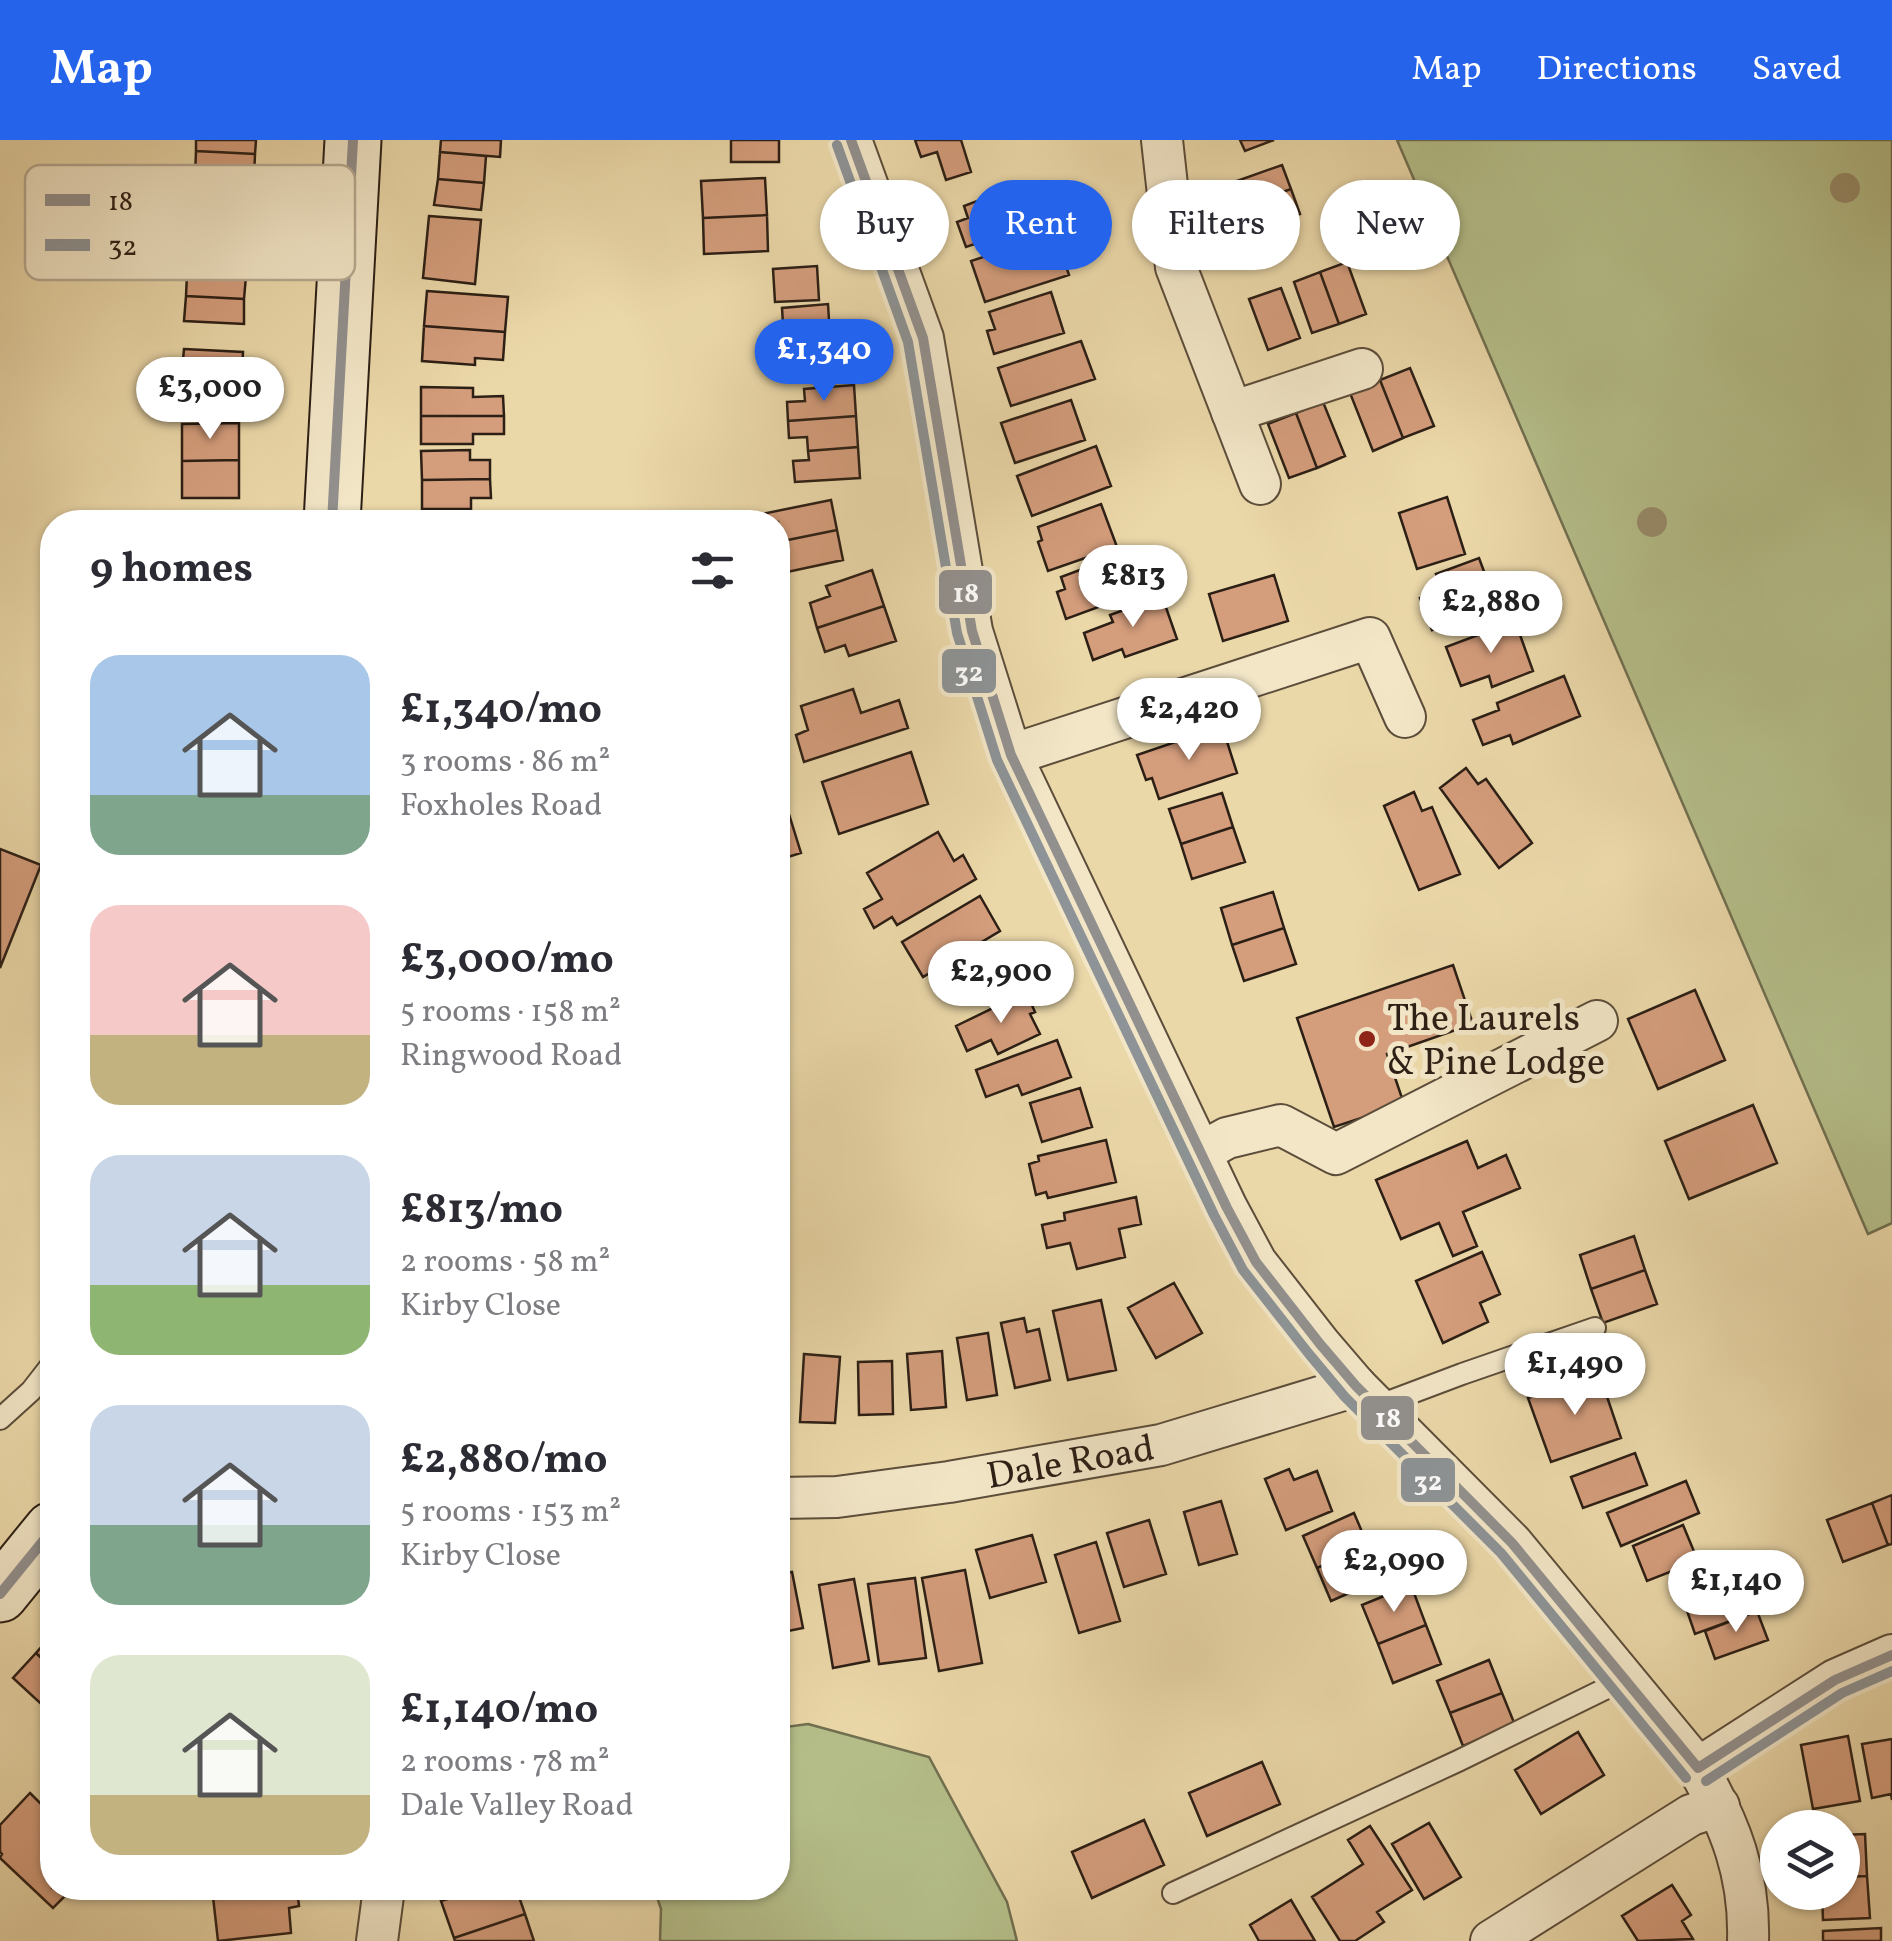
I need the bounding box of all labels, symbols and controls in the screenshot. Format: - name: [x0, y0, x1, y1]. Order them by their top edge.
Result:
- text: Map: [50, 37, 153, 104]
- text: Map: [1411, 46, 1482, 94]
- text: Directions: [1537, 46, 1697, 94]
- text: Saved: [1752, 46, 1842, 94]
- legend: [25, 165, 355, 280]
- chip: Buy: [820, 180, 949, 270]
- chip: Rent: [969, 180, 1112, 270]
- chip: Filters: [1132, 180, 1300, 270]
- chip: New: [1320, 180, 1460, 270]
- text: 18: [108, 183, 133, 222]
- text: 32: [108, 228, 137, 267]
- pin: £1,340: [743, 319, 905, 404]
- text: £1,340: [777, 329, 871, 373]
- pin: £3,000: [129, 357, 291, 442]
- text: £3,000: [158, 367, 262, 411]
- text: 9 homes: [90, 541, 253, 600]
- icon: filters: [685, 543, 740, 598]
- pin: £813: [1074, 545, 1192, 630]
- text: £813: [1100, 555, 1166, 599]
- line badge: 18: [937, 568, 994, 616]
- pin: £2,880: [1410, 571, 1572, 656]
- text: 18: [953, 575, 979, 614]
- text: £2,880: [1442, 581, 1540, 625]
- line badge: 32: [940, 647, 998, 695]
- text: 32: [955, 654, 983, 693]
- pin: £2,420: [1108, 678, 1270, 763]
- text: £1,340/mo: [400, 682, 602, 741]
- text: £2,420: [1139, 688, 1239, 732]
- icon: home: [170, 695, 290, 815]
- text: 3 rooms · 86 m²: [400, 741, 610, 785]
- text: Foxholes Road: [400, 785, 602, 829]
- text: £3,000/mo: [400, 932, 614, 991]
- pin: £2,900: [920, 941, 1082, 1026]
- icon: home: [170, 945, 290, 1065]
- text: £2,900: [950, 951, 1052, 995]
- text: 5 rooms · 158 m²: [400, 991, 621, 1035]
- place label: The Laurels & Pine Lodge: [1387, 994, 1605, 1091]
- marker: The Laurels & Pine Lodge: [1356, 1028, 1378, 1050]
- text: Ringwood Road: [400, 1035, 622, 1079]
- text: £813/mo: [400, 1182, 563, 1241]
- icon: home: [170, 1195, 290, 1315]
- text: 2 rooms · 58 m²: [400, 1241, 610, 1285]
- text: Kirby Close: [400, 1285, 561, 1329]
- pin: £1,490: [1494, 1333, 1656, 1418]
- text: £1,490: [1527, 1343, 1623, 1387]
- line badge: 18: [1359, 1394, 1416, 1442]
- text: 18: [1375, 1400, 1401, 1439]
- street label: Dale Road: [983, 1424, 1159, 1505]
- text: £2,880/mo: [400, 1432, 607, 1491]
- icon: home: [170, 1445, 290, 1565]
- line badge: 32: [1399, 1456, 1457, 1504]
- text: 32: [1414, 1463, 1442, 1502]
- text: 5 rooms · 153 m²: [400, 1491, 621, 1535]
- pin: £2,090: [1313, 1530, 1475, 1615]
- text: Kirby Close: [400, 1535, 561, 1579]
- text: £2,090: [1343, 1540, 1445, 1584]
- pin: £1,140: [1655, 1550, 1817, 1635]
- text: £1,140: [1690, 1560, 1782, 1604]
- text: £1,140/mo: [400, 1682, 598, 1741]
- icon: home: [170, 1695, 290, 1815]
- text: 2 rooms · 78 m²: [400, 1741, 610, 1785]
- text: Dale Valley Road: [400, 1785, 633, 1829]
- map controls: [1760, 1810, 1860, 1910]
- button: layers: [1760, 1810, 1860, 1910]

